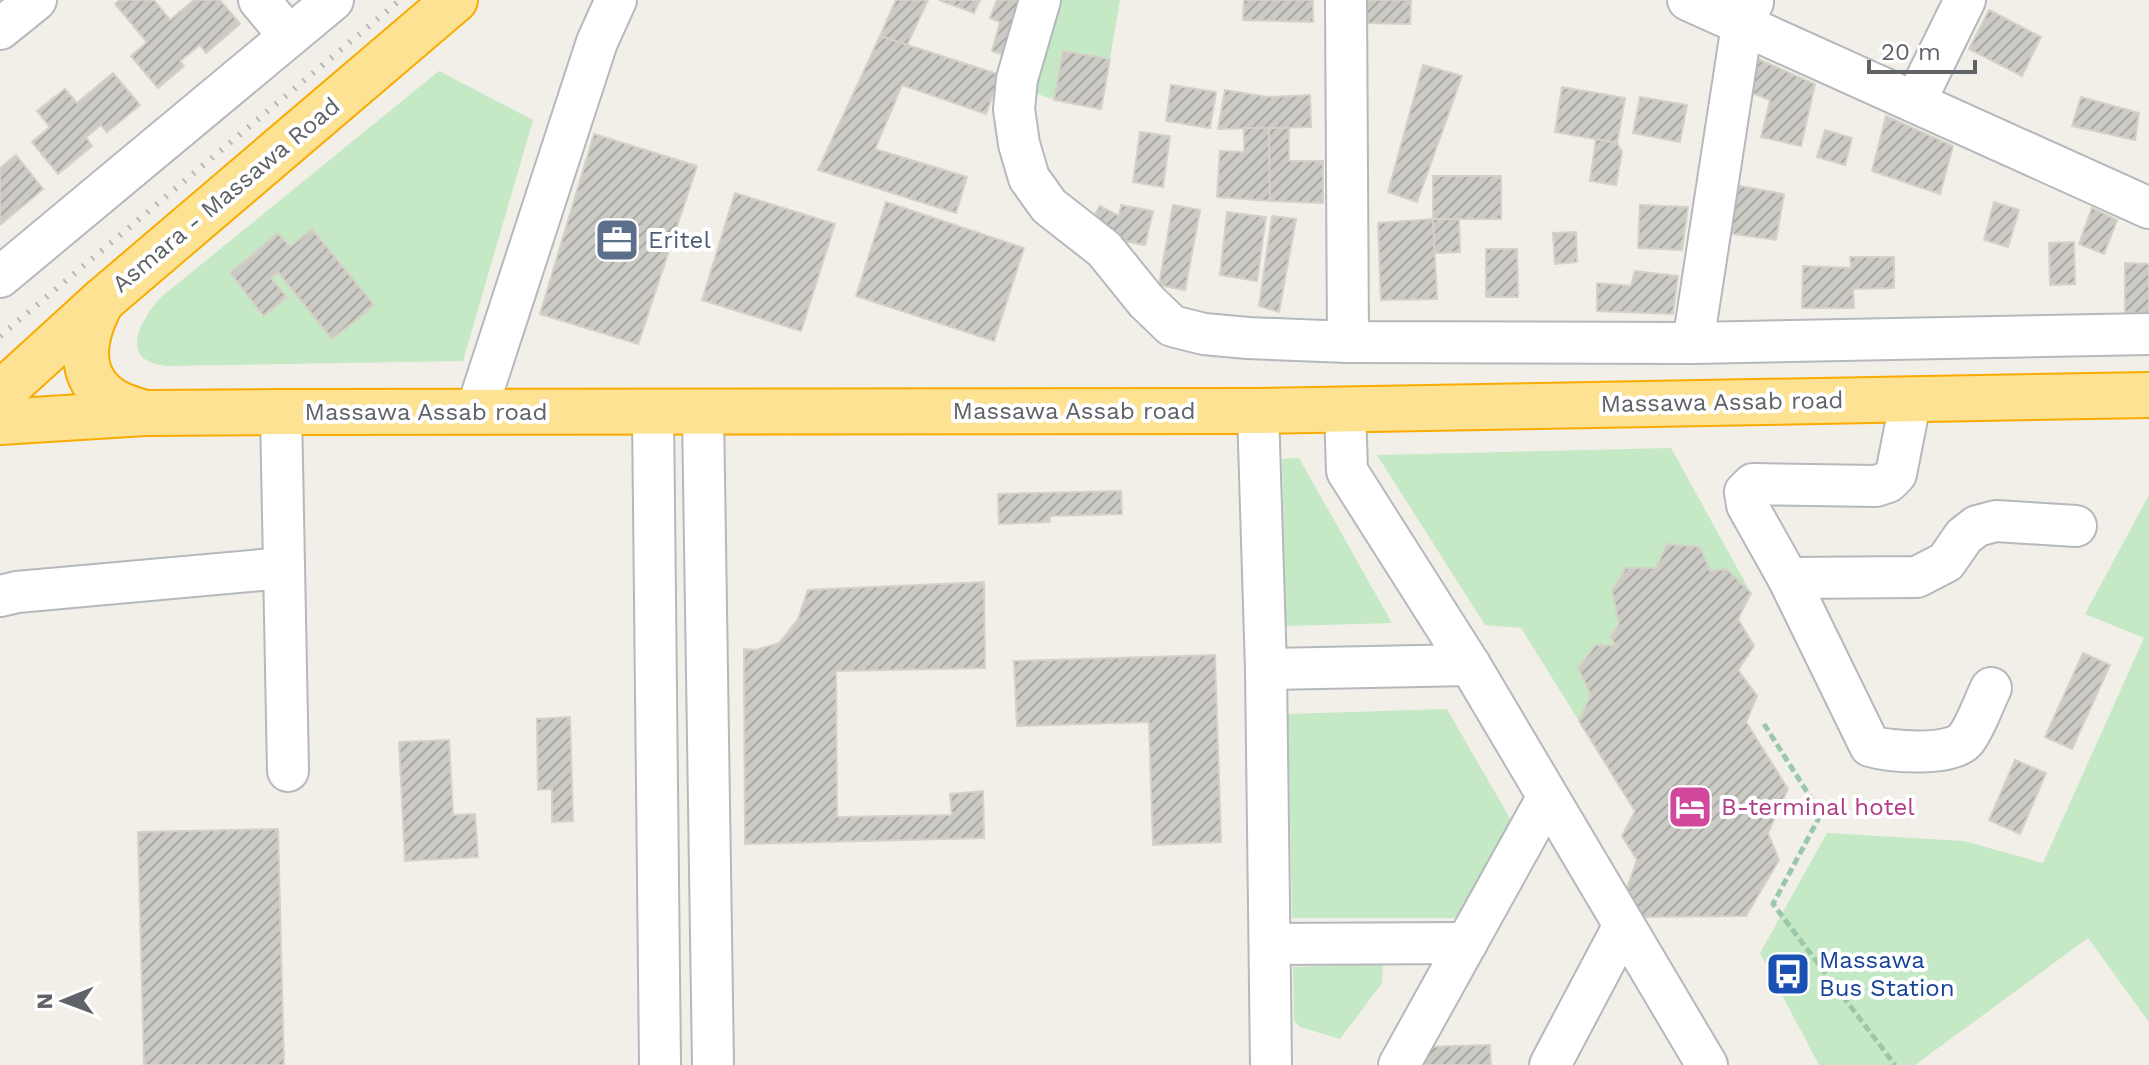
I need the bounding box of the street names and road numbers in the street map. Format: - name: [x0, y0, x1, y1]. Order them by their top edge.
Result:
- street label: Asmara - Massawa Road: [107, 92, 345, 298]
- street label: Massawa Assab road: [1600, 386, 1844, 418]
- street label: Massawa Assab road: [953, 397, 1195, 425]
- street label: Massawa Assab road: [305, 398, 547, 426]

